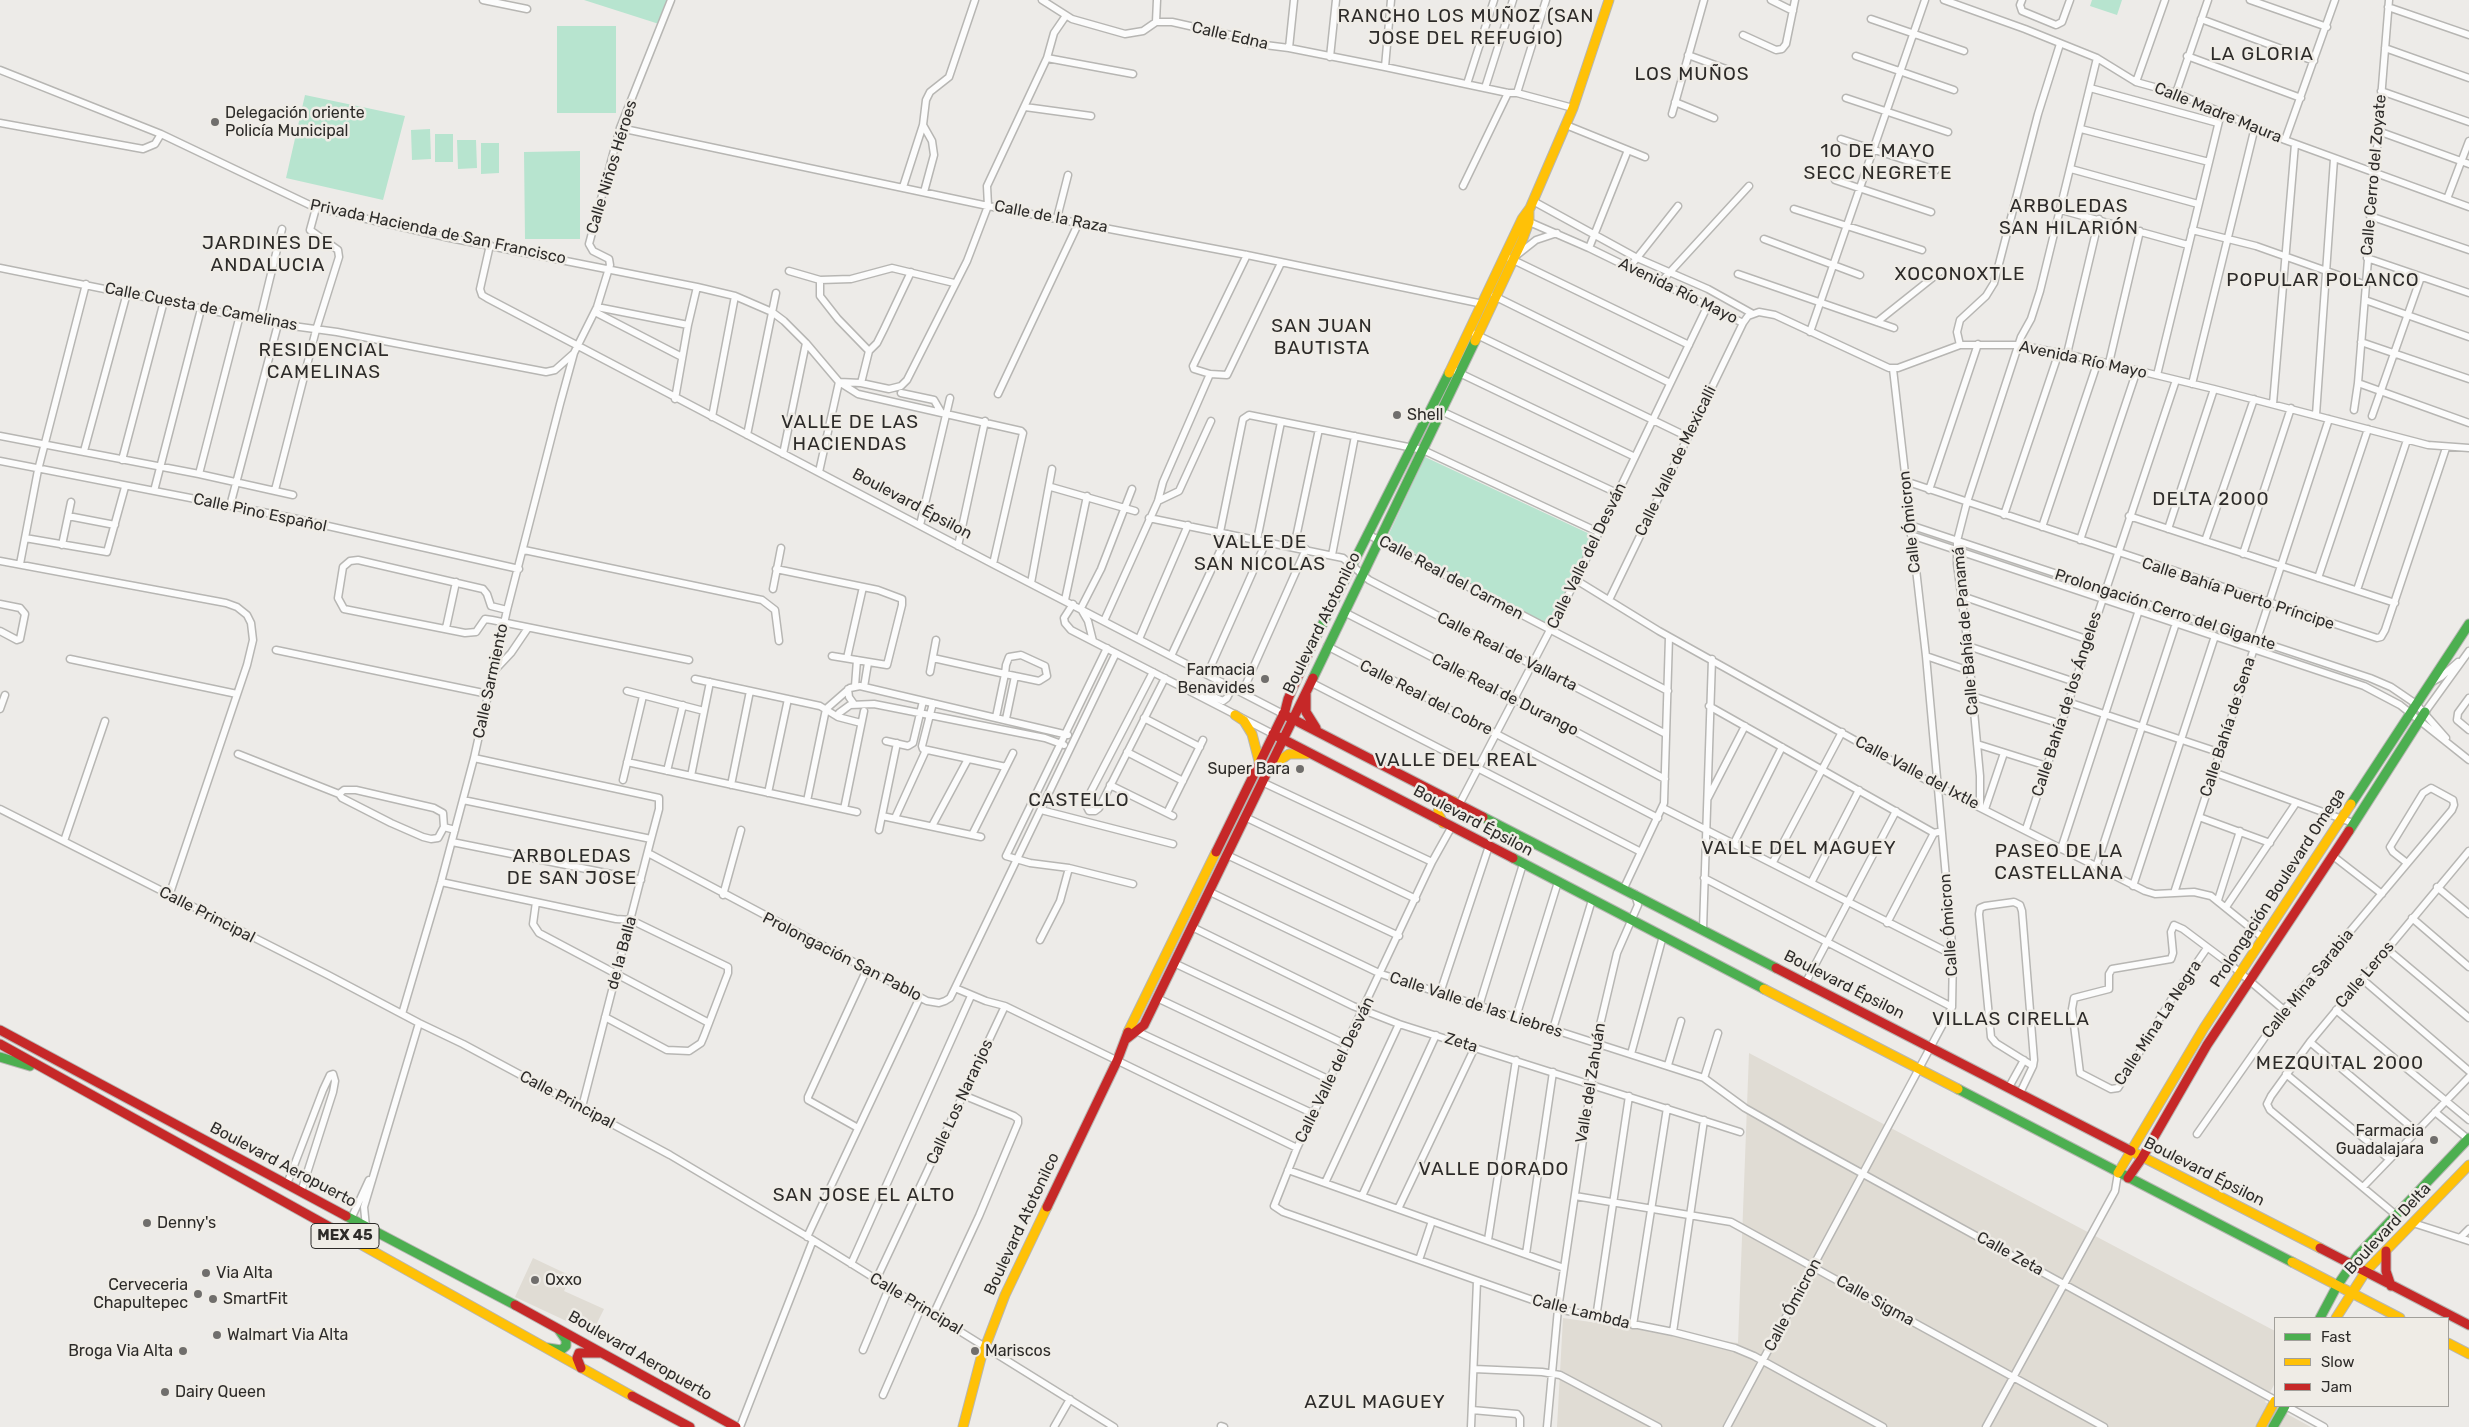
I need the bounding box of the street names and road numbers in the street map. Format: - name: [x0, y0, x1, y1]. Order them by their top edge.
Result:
- street label: Calle Edna: [1190, 18, 1270, 54]
- street label: Calle Madre Maura: [2151, 79, 2285, 147]
- street label: Calle Cerro del Zoyate: [2357, 94, 2391, 256]
- street label: Calle Niños Héroes: [583, 98, 641, 236]
- street label: Privada Hacienda de San Francisco: [308, 195, 568, 269]
- street label: Calle de la Raza: [992, 197, 1110, 237]
- street label: Avenida Río Mayo: [1615, 254, 1741, 328]
- street label: Calle Cuesta de Camelinas: [103, 279, 299, 335]
- street label: Avenida Río Mayo: [2017, 337, 2149, 383]
- street label: Calle Valle de Mexicalli: [1631, 383, 1721, 539]
- street label: Boulevard Épsilon: [849, 464, 975, 544]
- street label: Calle Ómicron: [1895, 470, 1925, 574]
- street label: Calle Valle del Desván: [1543, 480, 1631, 632]
- street label: Calle Pino Español: [191, 489, 329, 537]
- street label: Calle Real del Carmen: [1375, 532, 1527, 624]
- street label: Calle Bahía de Panamá: [1949, 546, 1983, 716]
- street label: Boulevard Atotonilco: [1279, 549, 1365, 697]
- street label: Calle Bahía Puerto Príncipe: [2139, 554, 2337, 634]
- street label: Prolongación Cerro del Gigante: [2052, 565, 2278, 655]
- street label: Calle Real de Vallarta: [1434, 608, 1580, 696]
- street label: Calle Bahía de los Ángeles: [2028, 609, 2106, 799]
- street label: Calle Sarmiento: [469, 622, 513, 740]
- street label: Calle Real de Durango: [1428, 650, 1582, 740]
- street label: Calle Bahía de Sena: [2196, 655, 2260, 799]
- street label: Calle Real del Cobre: [1356, 656, 1496, 740]
- street label: Calle Valle del Ixtle: [1852, 732, 1982, 814]
- street label: Boulevard Épsilon: [1410, 781, 1536, 861]
- street label: Prolongación Boulevard Omega: [2206, 785, 2350, 991]
- street label: Calle Ómicron: [1936, 873, 1962, 977]
- street label: Calle Principal: [156, 883, 258, 947]
- street label: Prolongación San Pablo: [759, 909, 925, 1005]
- street label: de la Balla: [603, 914, 641, 992]
- street label: Calle Mina Sarabia: [2258, 926, 2358, 1042]
- street label: Calle Leros: [2332, 938, 2398, 1012]
- street label: Boulevard Épsilon: [1780, 946, 1908, 1024]
- street label: Calle Mina La Negra: [2110, 957, 2206, 1089]
- street label: Calle Valle de las Liebres: [1387, 968, 1565, 1042]
- street label: Calle Valle del Desván: [1291, 994, 1379, 1146]
- street label: Valle del Zahuán: [1572, 1021, 1610, 1145]
- street label: Zeta: [1442, 1029, 1480, 1057]
- street label: Calle Los Naranjos: [923, 1036, 997, 1168]
- street label: Calle Principal: [516, 1067, 618, 1133]
- street label: Boulevard Aeropuerto: [206, 1118, 360, 1212]
- street label: Boulevard Épsilon: [2140, 1133, 2268, 1211]
- street label: Boulevard Atotonilco: [980, 1150, 1064, 1298]
- street label: Boulevard Delta: [2341, 1179, 2435, 1279]
- road number: MEX 45: [311, 1224, 379, 1248]
- street label: Calle Zeta: [1973, 1228, 2047, 1280]
- street label: Calle Ómicron: [1760, 1255, 1826, 1355]
- street label: Calle Principal: [866, 1269, 966, 1339]
- street label: Calle Sigma: [1832, 1272, 1918, 1330]
- street label: Calle Lambda: [1530, 1291, 1632, 1333]
- street label: Boulevard Aeropuerto: [565, 1307, 715, 1405]

